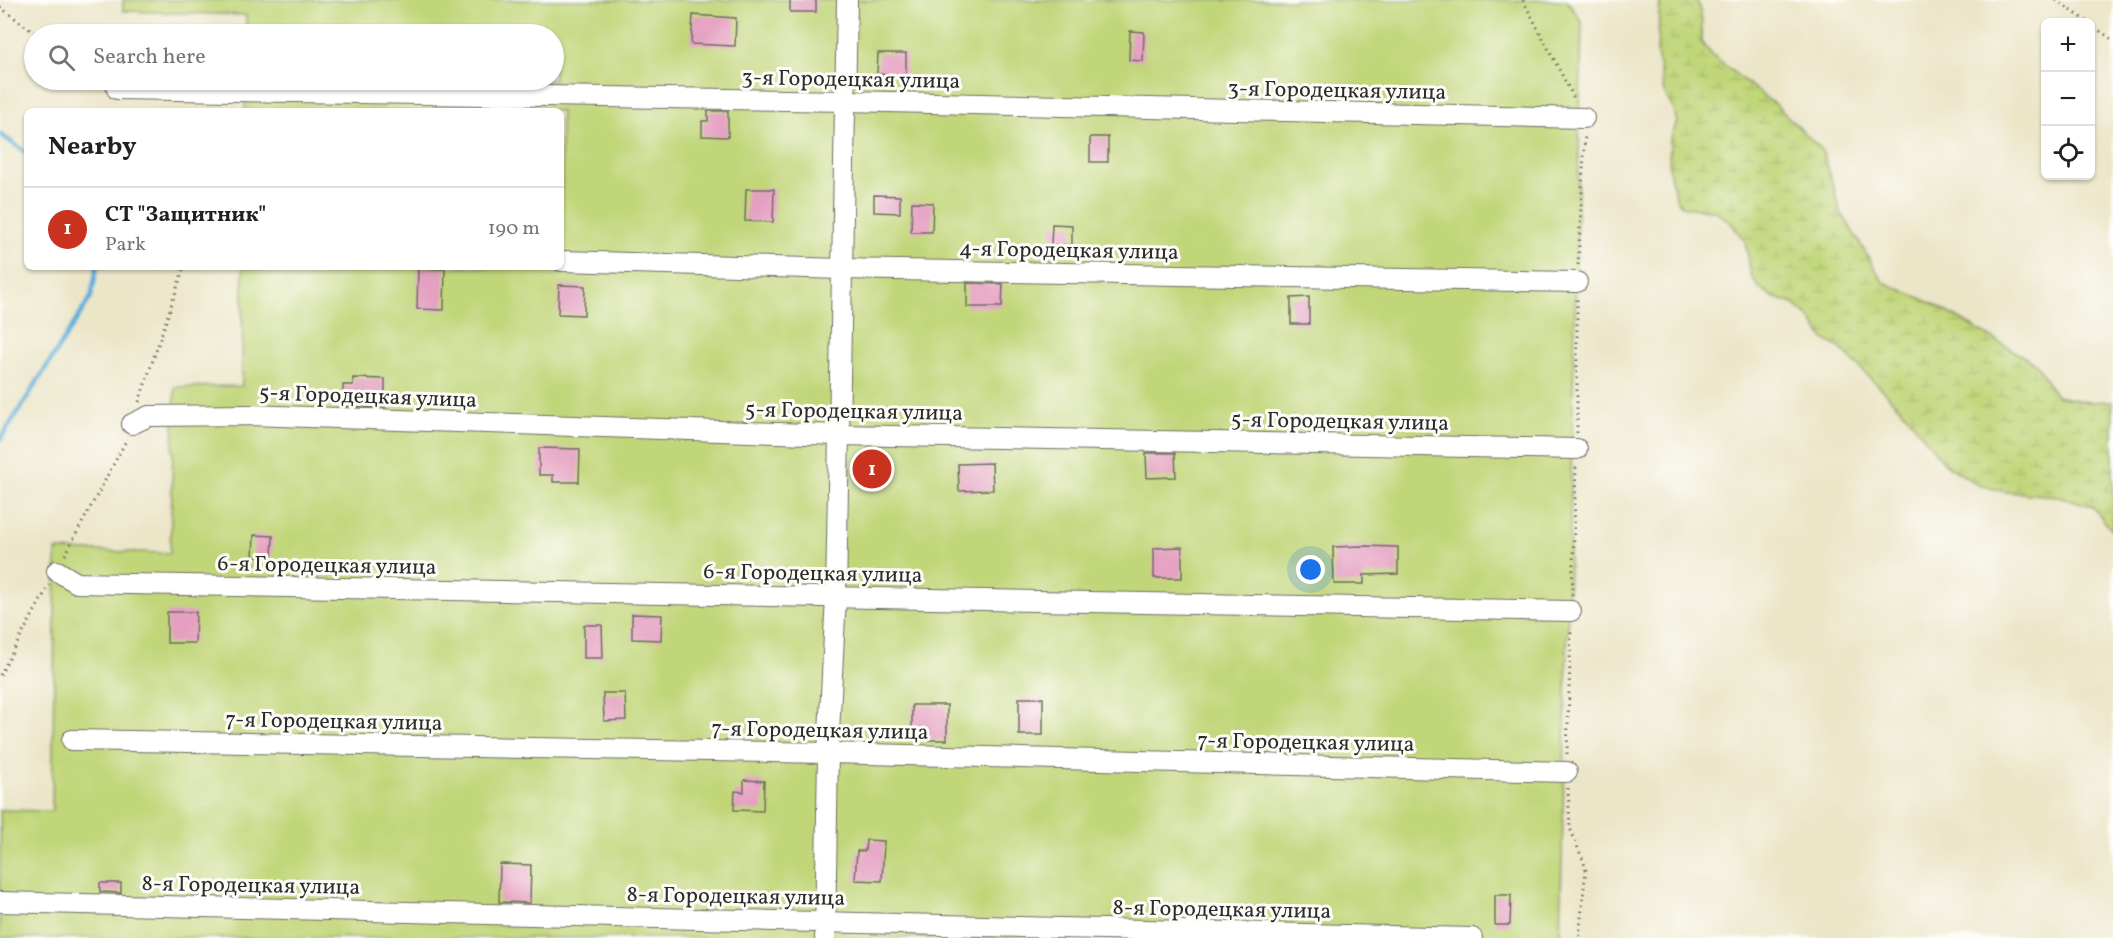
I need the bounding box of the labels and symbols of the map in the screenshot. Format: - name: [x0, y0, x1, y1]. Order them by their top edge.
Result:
- street label: 3-я Городецкая улица: [741, 63, 961, 98]
- street label: 3-я Городецкая улица: [1227, 74, 1447, 109]
- street label: 4-я Городецкая улица: [959, 234, 1179, 269]
- street label: 5-я Городецкая улица: [258, 378, 477, 417]
- street label: 5-я Городецкая улица: [745, 395, 963, 430]
- street label: 5-я Городецкая улица: [1231, 405, 1449, 440]
- pin: 1: [852, 446, 892, 492]
- street label: 6-я Городецкая улица: [217, 549, 437, 584]
- your location: [1296, 555, 1325, 584]
- street label: 6-я Городецкая улица: [703, 557, 923, 592]
- street label: 7-я Городецкая улица: [225, 705, 443, 740]
- street label: 7-я Городецкая улица: [711, 714, 929, 749]
- street label: 7-я Городецкая улица: [1197, 726, 1415, 761]
- street label: 8-я Городецкая улица: [141, 869, 361, 904]
- street label: 8-я Городецкая улица: [626, 880, 846, 915]
- street label: 8-я Городецкая улица: [1112, 893, 1332, 928]

